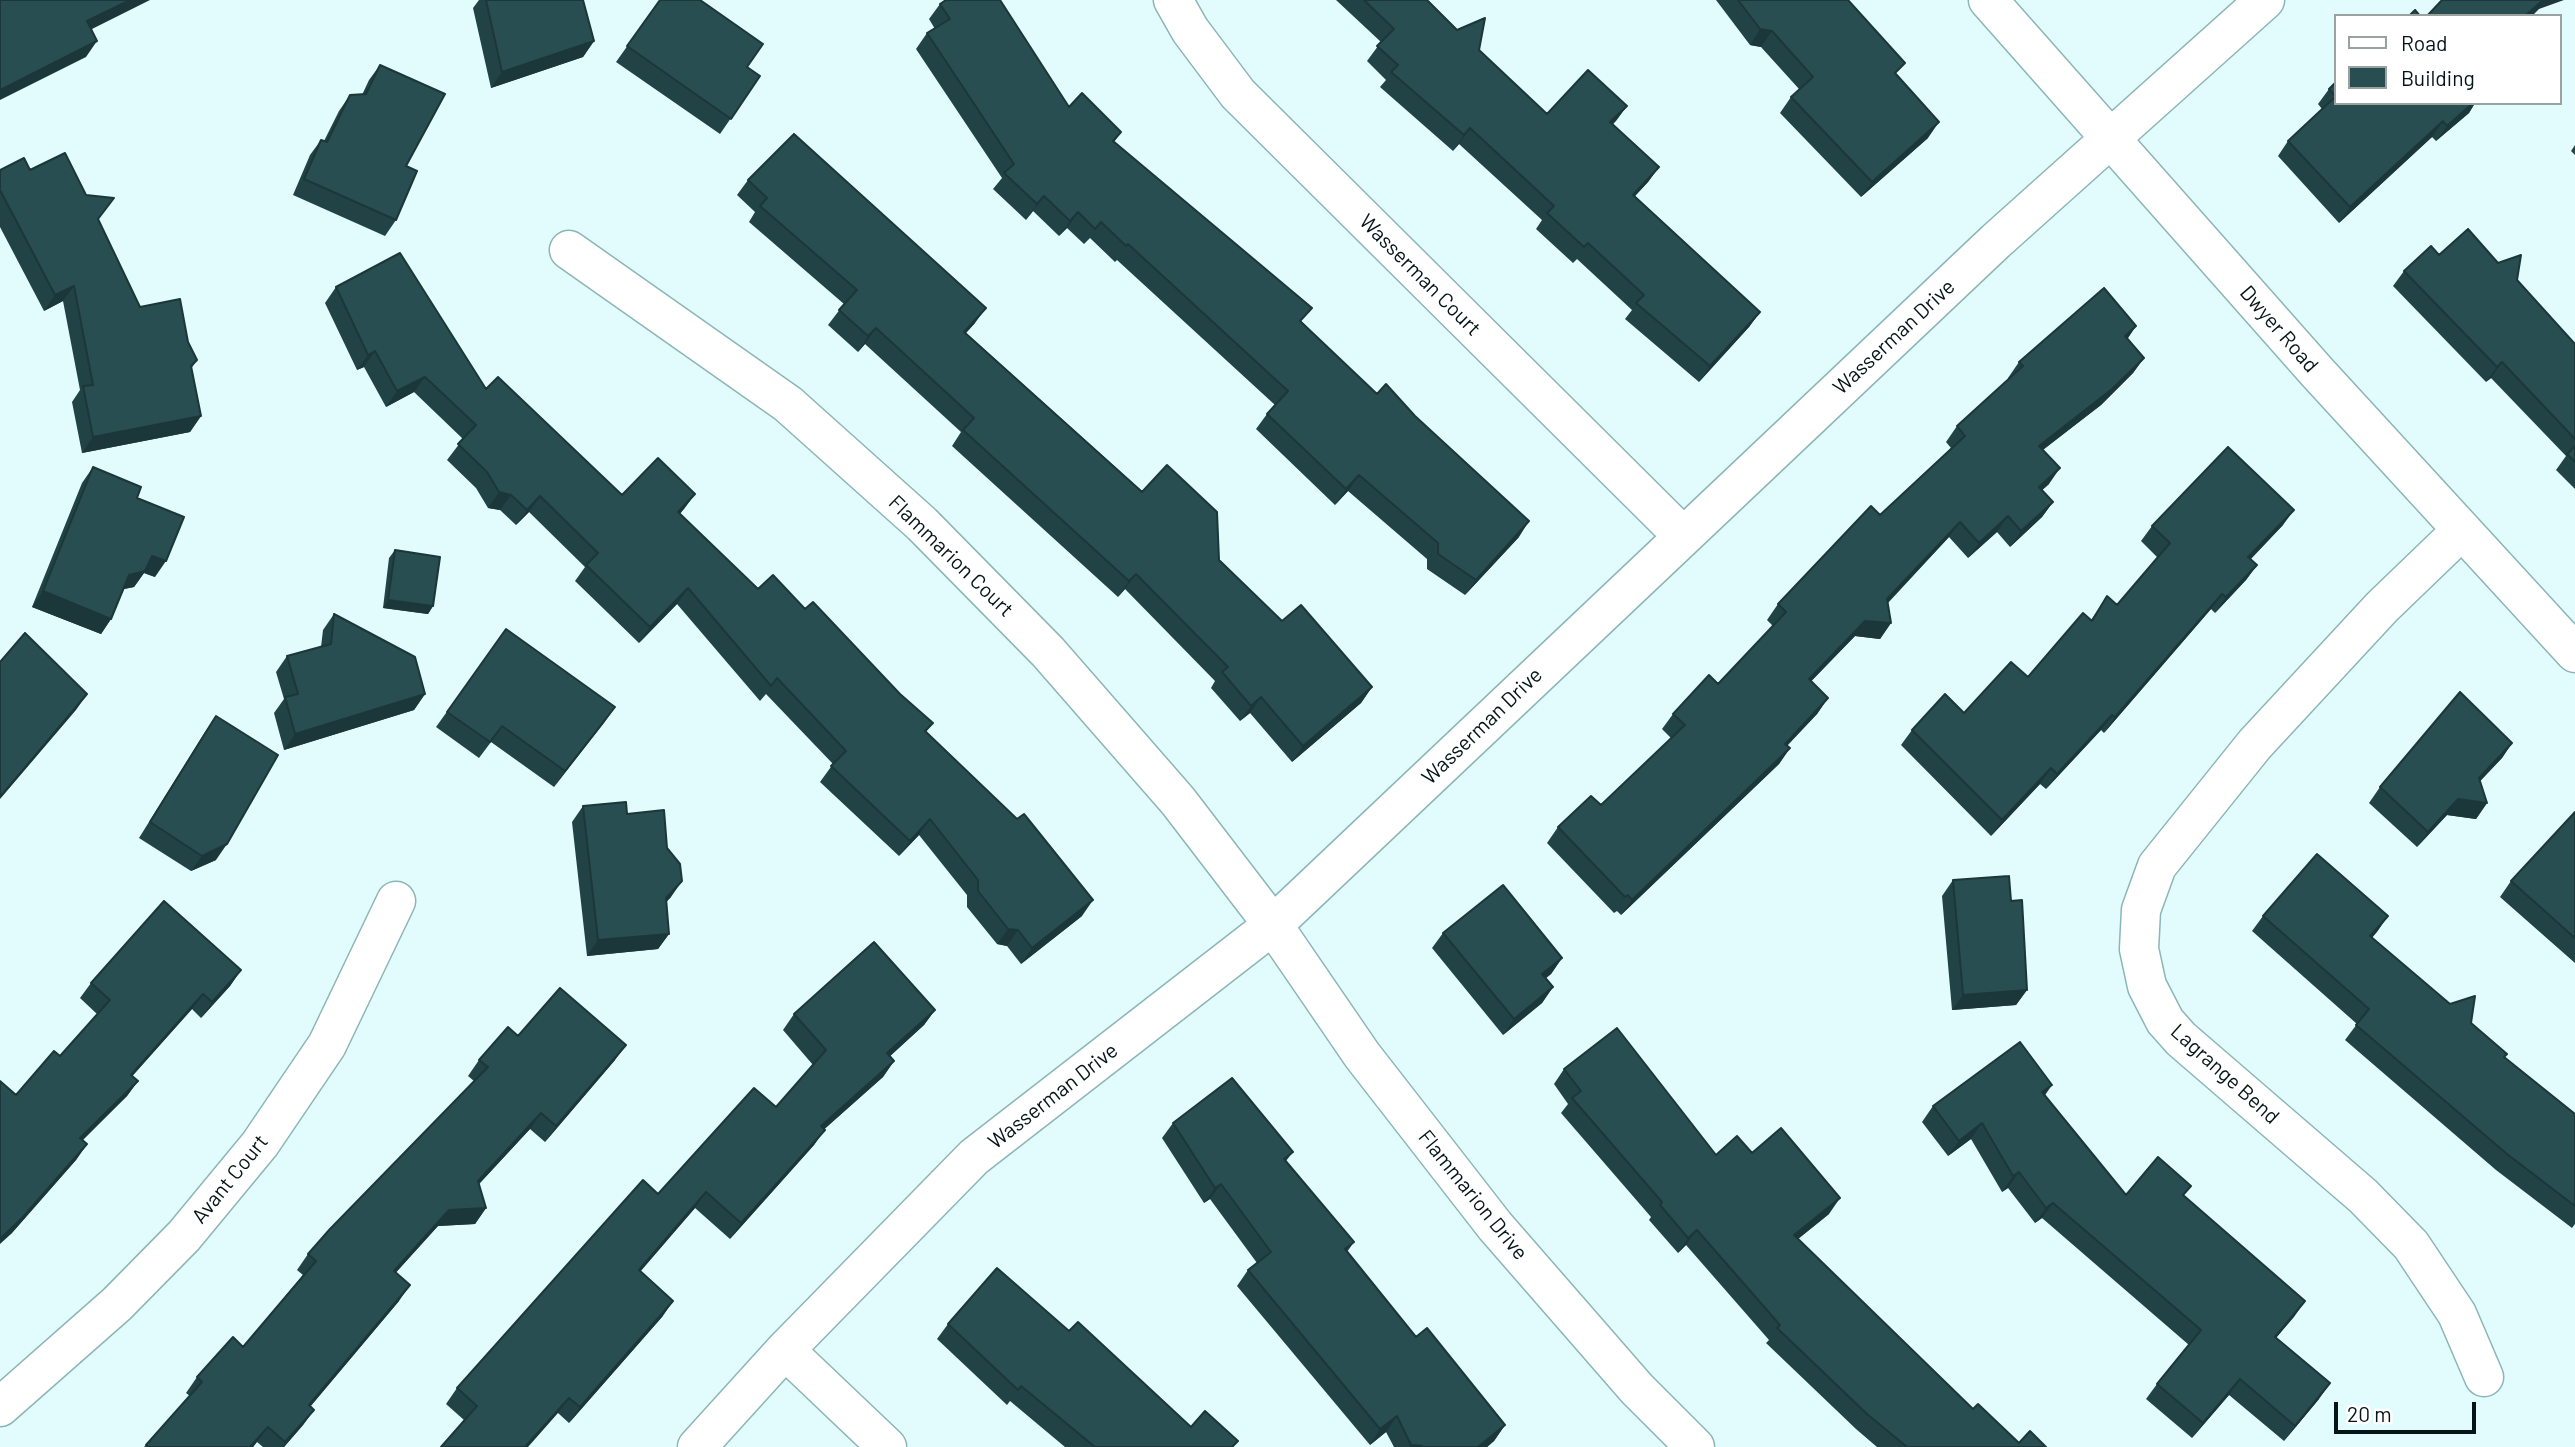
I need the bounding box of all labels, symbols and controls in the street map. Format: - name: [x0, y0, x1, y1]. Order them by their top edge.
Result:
- legend: [2334, 14, 2561, 105]
- text: Road: [2401, 30, 2447, 55]
- text: Building: [2401, 65, 2475, 90]
- street label: Wasserman Court: [1354, 209, 1486, 341]
- street label: Wasserman Drive: [1828, 274, 1960, 400]
- street label: Dwyer Road: [2234, 280, 2324, 378]
- street label: Flammarion Court: [883, 490, 1019, 622]
- street label: Wasserman Drive: [1417, 662, 1547, 790]
- street label: Lagrange Bend: [2166, 1019, 2284, 1129]
- street label: Wasserman Drive: [983, 1038, 1123, 1154]
- street label: Flammarion Drive: [1413, 1125, 1533, 1265]
- street label: Avant Court: [187, 1130, 273, 1228]
- scale bar: [2337, 1388, 2479, 1432]
- text: 20 m: [2347, 1401, 2392, 1426]

